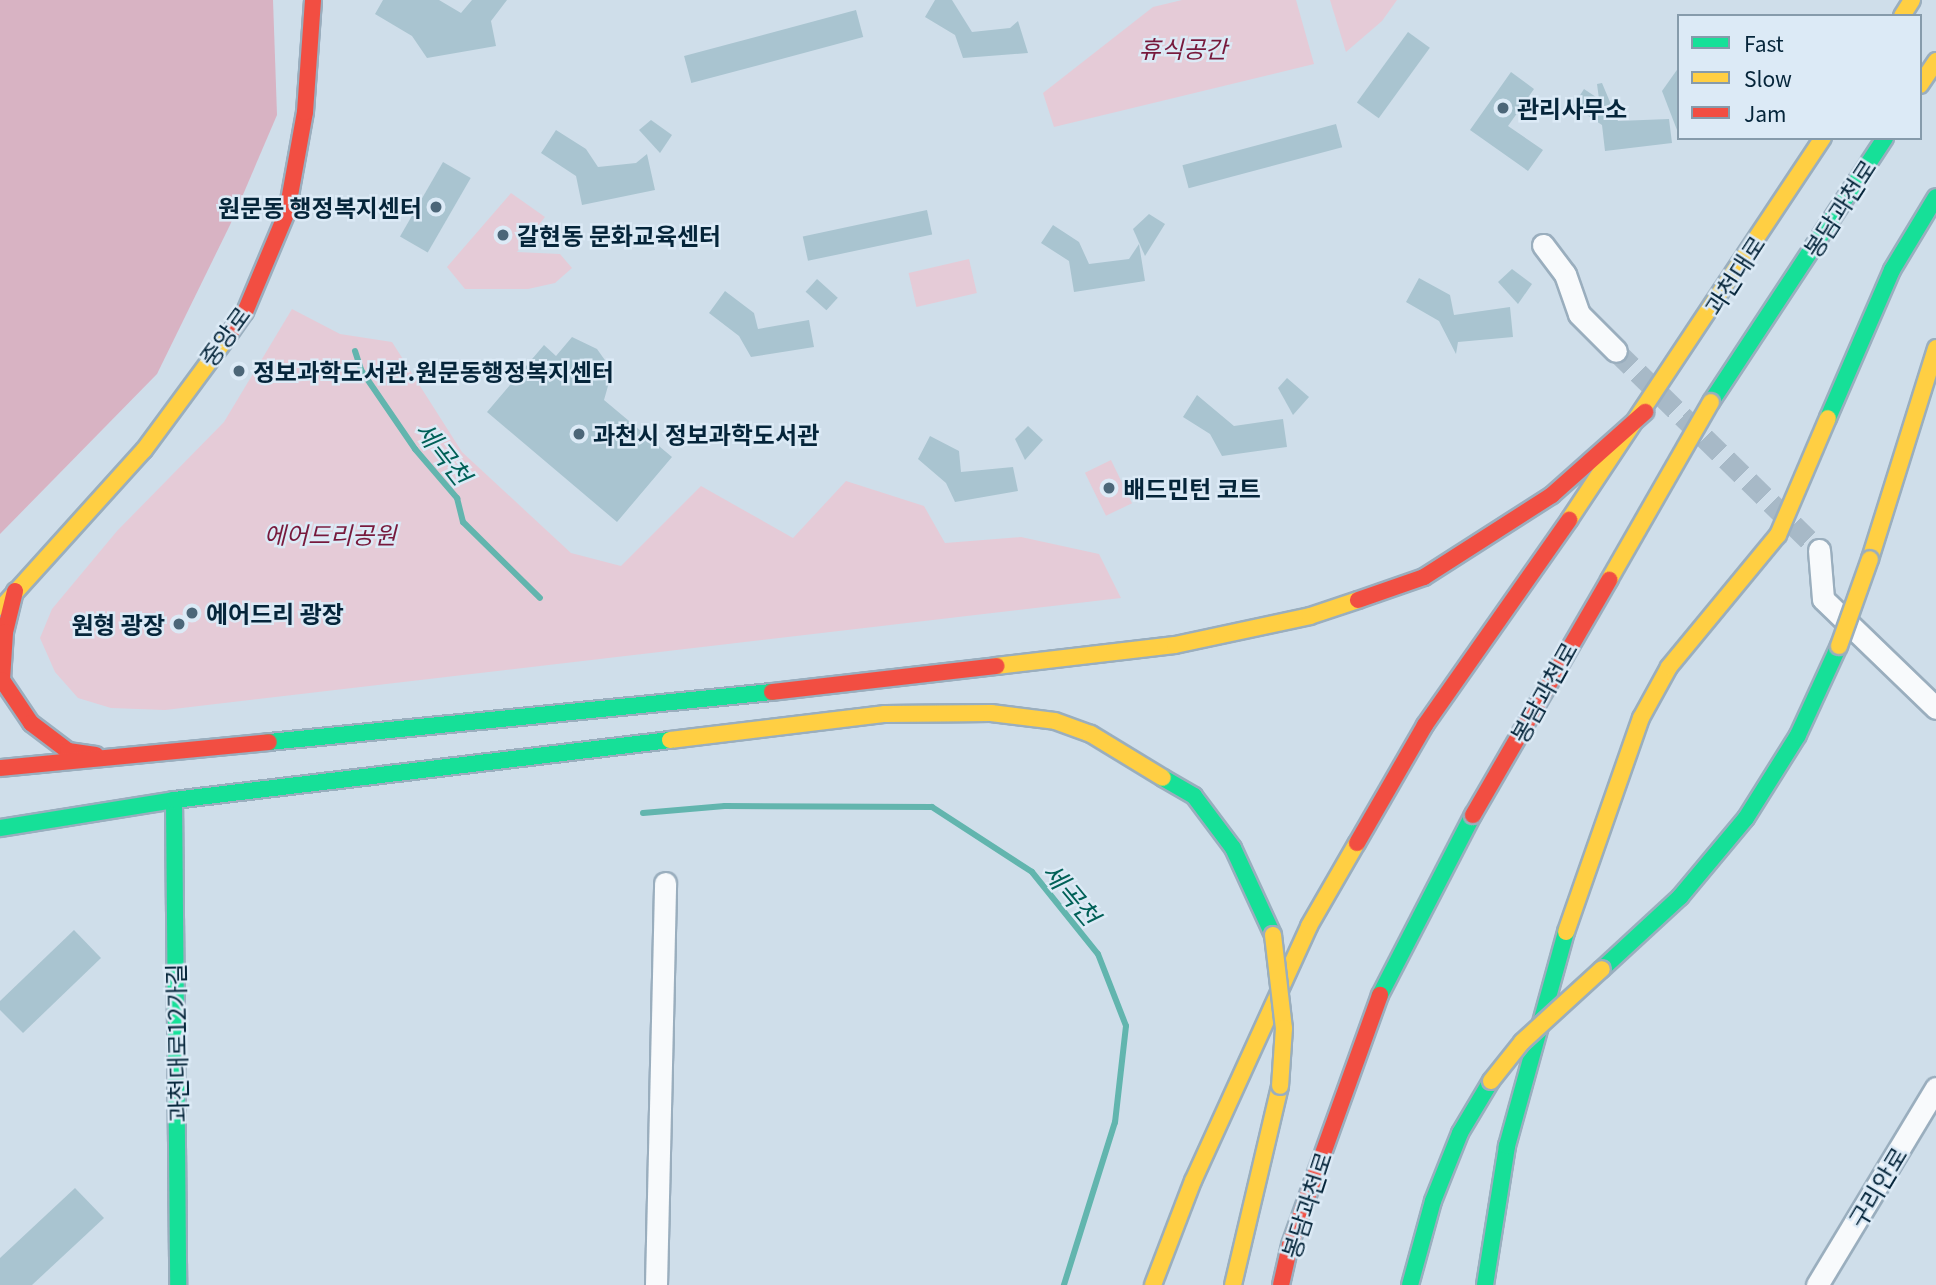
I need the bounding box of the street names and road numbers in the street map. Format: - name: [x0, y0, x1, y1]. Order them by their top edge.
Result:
- street label: 봉담과천로: [1797, 154, 1881, 262]
- street label: 과천대로: [1698, 230, 1770, 320]
- street label: 중앙로: [193, 301, 255, 371]
- street label: 봉담과천로: [1504, 637, 1582, 747]
- street label: 과천대로12가길: [160, 963, 192, 1123]
- street label: 구리안로: [1842, 1142, 1912, 1232]
- street label: 봉담과천로: [1275, 1148, 1337, 1262]

